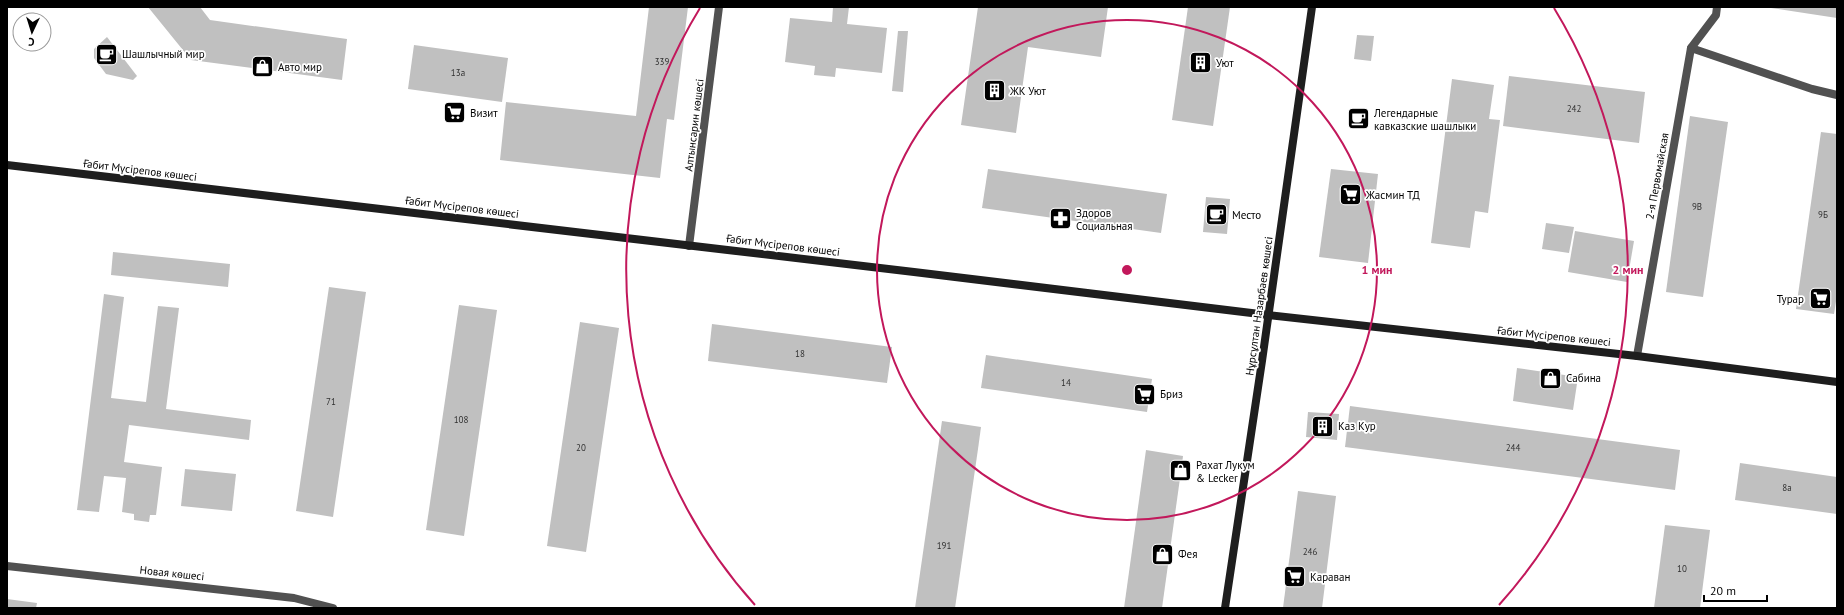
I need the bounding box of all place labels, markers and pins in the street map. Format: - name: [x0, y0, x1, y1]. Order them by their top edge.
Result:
- cafe icon: Шашлычный мир: [94, 41, 120, 67]
- place label: Шашлычный мир: [122, 47, 205, 61]
- building icon: Уют: [1188, 50, 1214, 76]
- shop icon: Авто мир: [250, 54, 276, 80]
- place label: Уют: [1216, 56, 1234, 70]
- place label: Авто мир: [278, 60, 322, 74]
- building icon: ЖК Уют: [981, 78, 1007, 104]
- place label: ЖК Уют: [1009, 84, 1046, 98]
- supermarket icon: Визит: [442, 100, 468, 126]
- place label: Визит: [470, 106, 498, 120]
- cafe icon: Легендарные кавказские шашлыки: [1346, 106, 1372, 132]
- place label: Легендарные кавказские шашлыки: [1373, 106, 1476, 133]
- supermarket icon: Жасмин ТД: [1338, 182, 1364, 208]
- place label: Жасмин ТД: [1365, 188, 1420, 202]
- cafe icon: Место: [1204, 202, 1230, 228]
- pharmacy icon: Здоров Социальная: [1048, 206, 1074, 232]
- place label: Здоров Социальная: [1076, 206, 1133, 233]
- place label: Место: [1232, 208, 1261, 222]
- centre of rings: [1120, 263, 1134, 277]
- supermarket icon: Турар: [1807, 286, 1833, 312]
- place label: Турар: [1777, 292, 1804, 306]
- shop icon: Сабина: [1537, 365, 1563, 391]
- place label: Сабина: [1566, 371, 1601, 385]
- supermarket icon: Бриз: [1131, 381, 1157, 407]
- place label: Бриз: [1160, 387, 1183, 401]
- building icon: Каз Кур: [1309, 413, 1335, 439]
- place label: Каз Кур: [1338, 419, 1376, 433]
- shop icon: Рахат Лукум & Lecker: [1168, 458, 1194, 484]
- place label: Рахат Лукум & Lecker: [1196, 458, 1255, 485]
- shop icon: Фея: [1149, 541, 1175, 567]
- place label: Фея: [1178, 547, 1197, 561]
- supermarket icon: Караван: [1282, 564, 1308, 590]
- place label: Караван: [1310, 570, 1351, 584]

